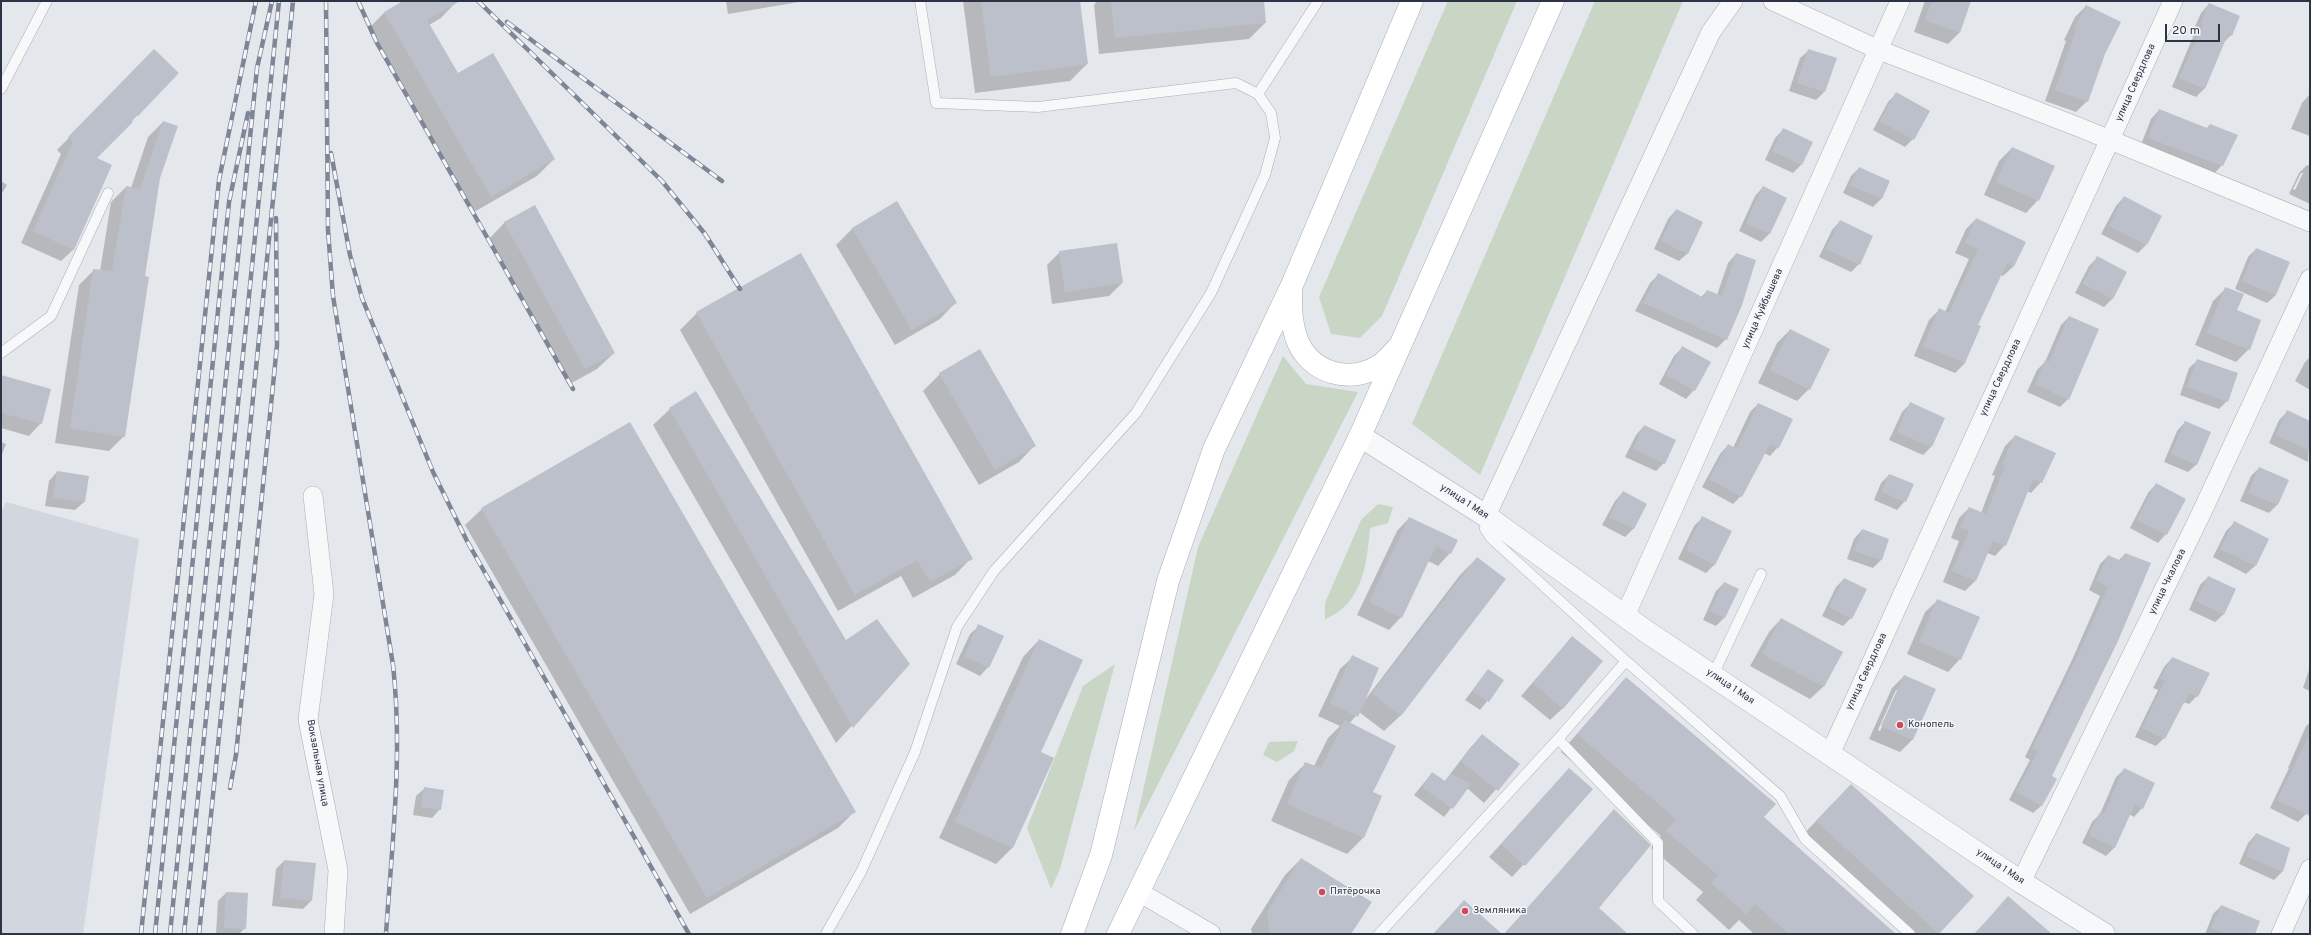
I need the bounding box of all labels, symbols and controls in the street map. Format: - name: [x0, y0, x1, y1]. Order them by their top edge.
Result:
- scale bar: [2167, 16, 2222, 42]
- text: 20 m: [2172, 23, 2200, 39]
- street label: улица Свердлова: [2113, 42, 2159, 124]
- street label: улица Куйбышева: [1740, 267, 1786, 351]
- street label: улица Свердлова: [1978, 337, 2024, 419]
- street label: улица 1 Мая: [1437, 482, 1491, 522]
- street label: улица Чкалова: [2147, 547, 2189, 617]
- street label: улица Свердлова: [1844, 631, 1890, 713]
- street label: улица 1 Мая: [1703, 666, 1757, 708]
- street label: Вокзальная улица: [303, 719, 331, 807]
- place label: Конопель: [1908, 719, 1954, 731]
- marker: Конопель: [1895, 720, 1905, 730]
- street label: улица 1 Мая: [1973, 846, 2027, 888]
- place label: Пятёрочка: [1330, 886, 1381, 898]
- marker: Пятёрочка: [1317, 887, 1327, 897]
- place label: Земляника: [1473, 905, 1526, 917]
- marker: Земляника: [1460, 906, 1470, 916]

